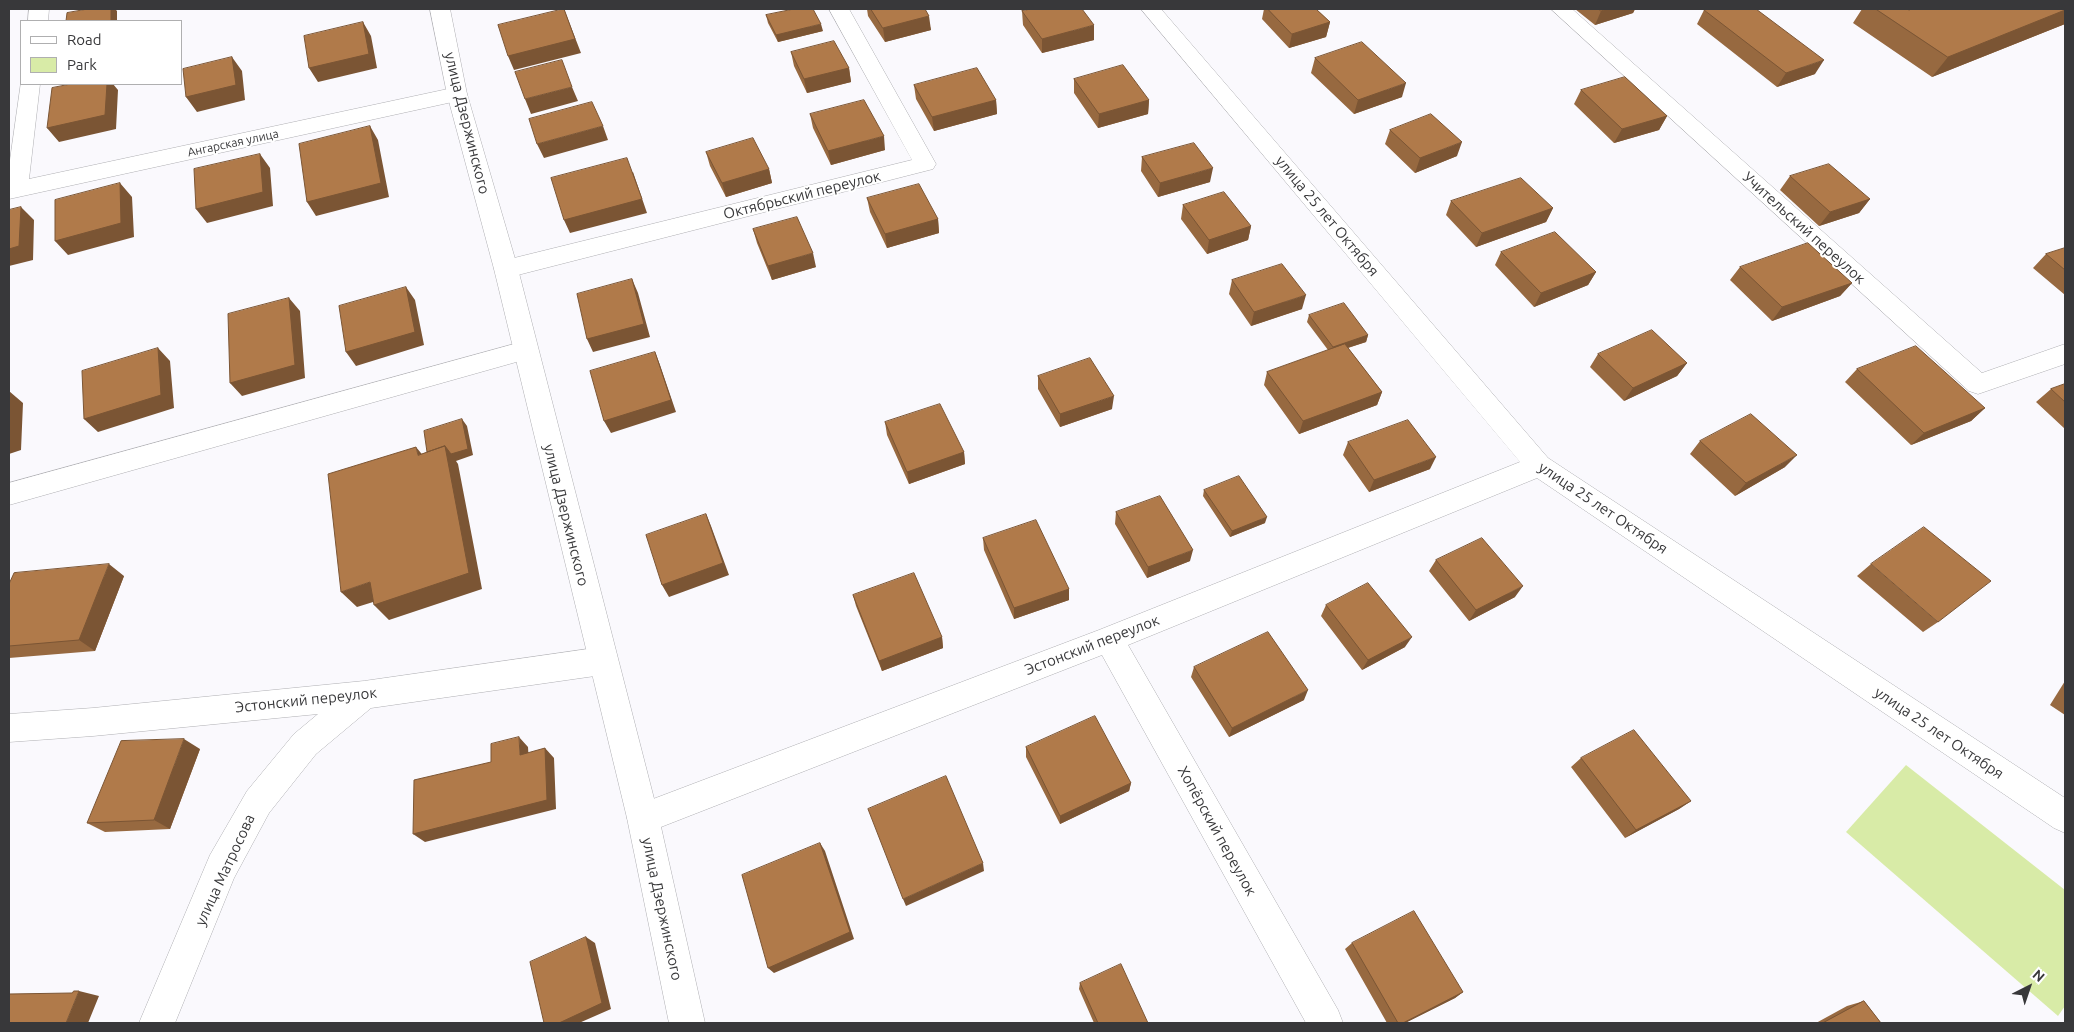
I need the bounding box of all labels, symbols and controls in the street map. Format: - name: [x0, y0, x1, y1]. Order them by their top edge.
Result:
- legend: [20, 20, 182, 85]
- text: Road: [67, 31, 102, 48]
- street label: улица Дзержинского: [441, 50, 493, 196]
- text: Park: [67, 56, 97, 73]
- street label: Ангарская улица: [186, 126, 280, 160]
- street label: улица 25 лет Октября: [1271, 152, 1383, 280]
- street label: Октябрьский переулок: [721, 167, 883, 223]
- street label: Учительский переулок: [1739, 168, 1869, 288]
- street label: улица Дзержинского: [540, 442, 592, 588]
- street label: улица 25 лет Октября: [1535, 458, 1671, 558]
- street label: Эстонский переулок: [1022, 611, 1162, 679]
- street label: улица 25 лет Октября: [1871, 683, 2007, 783]
- street label: Эстонский переулок: [234, 684, 378, 716]
- street label: Хопёрский переулок: [1174, 763, 1260, 899]
- street label: улица Матросова: [191, 811, 259, 929]
- street label: улица Дзержинского: [638, 836, 686, 982]
- north arrow: [2004, 962, 2054, 1012]
- text: N: [2030, 966, 2048, 985]

